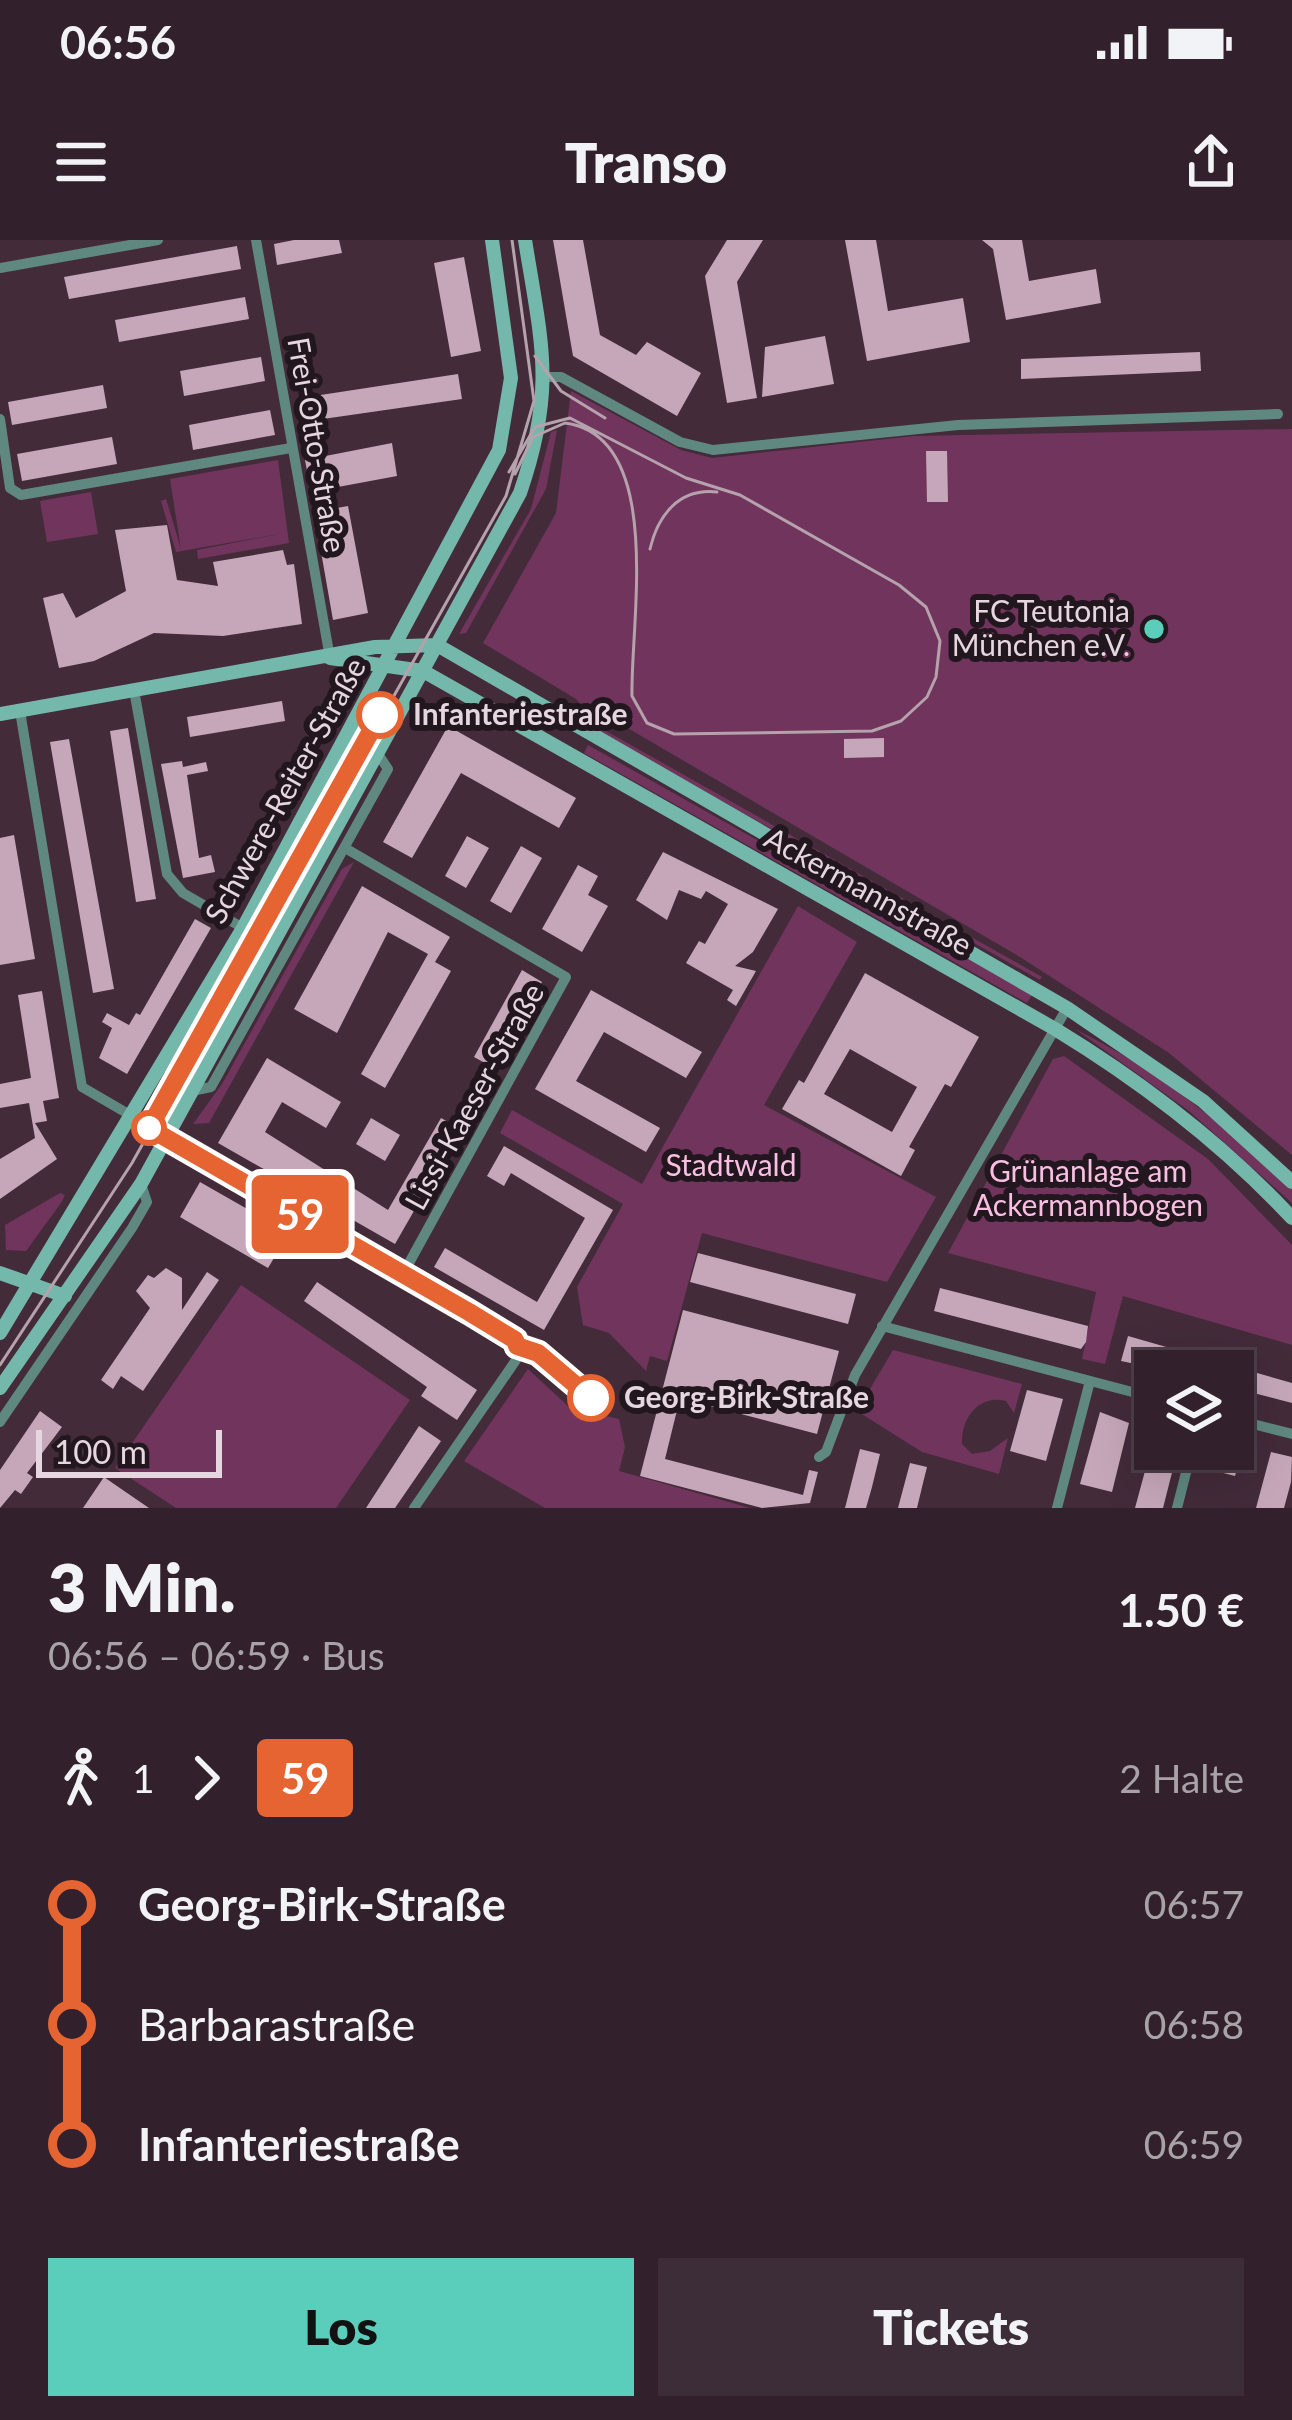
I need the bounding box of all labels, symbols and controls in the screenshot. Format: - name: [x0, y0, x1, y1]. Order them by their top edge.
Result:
- text: 06:56: [60, 15, 176, 69]
- icon: menu: [48, 129, 114, 195]
- icon: share: [1178, 129, 1244, 195]
- text: Transo: [565, 130, 727, 195]
- street label: Frei-Otto-Straße: [281, 334, 355, 555]
- place label: FC Teutonia München e.V.: [952, 592, 1130, 662]
- marker: FC Teutonia München e.V.: [1141, 616, 1167, 642]
- street label: Schwere-Reiter-Straße: [196, 651, 372, 929]
- marker: Infanteriestraße: [358, 693, 402, 737]
- place label: Infanteriestraße: [413, 695, 628, 731]
- street label: Ackermannstraße: [759, 819, 979, 962]
- street label: Lissi-Kaeser-Straße: [396, 977, 550, 1215]
- unlabelled marker: [133, 1112, 165, 1144]
- park label: Stadtwald: [666, 1146, 797, 1182]
- park label: Grünanlage am Ackermannbogen: [973, 1152, 1203, 1222]
- line badge: 59: [246, 1175, 354, 1253]
- text: 59: [276, 1189, 324, 1239]
- map controls: [1134, 1350, 1254, 1470]
- button: layers: [1134, 1350, 1254, 1470]
- marker: Georg-Birk-Straße: [569, 1376, 613, 1420]
- place label: Georg-Birk-Straße: [624, 1378, 869, 1414]
- scale bar: [36, 1424, 222, 1477]
- text: 100 m: [54, 1431, 147, 1471]
- text: 3 Min.: [48, 1547, 235, 1626]
- text: 1.50 €: [1118, 1583, 1244, 1637]
- text: 06:56 – 06:59 · Bus: [48, 1632, 385, 1678]
- icon: walk: [48, 1745, 114, 1811]
- icon: forward: [173, 1745, 239, 1811]
- text: 59: [281, 1753, 329, 1803]
- text: 1: [132, 1755, 155, 1801]
- text: 2 Halte: [1119, 1755, 1244, 1801]
- text: Georg-Birk-Straße: [138, 1877, 506, 1931]
- text: 06:57: [1144, 1881, 1244, 1927]
- text: Barbarastraße: [138, 1997, 415, 2051]
- text: 06:58: [1144, 2001, 1244, 2047]
- text: Infanteriestraße: [138, 2117, 460, 2171]
- text: 06:59: [1144, 2121, 1244, 2167]
- button: Los: [48, 2258, 634, 2396]
- button: Tickets: [658, 2258, 1244, 2396]

